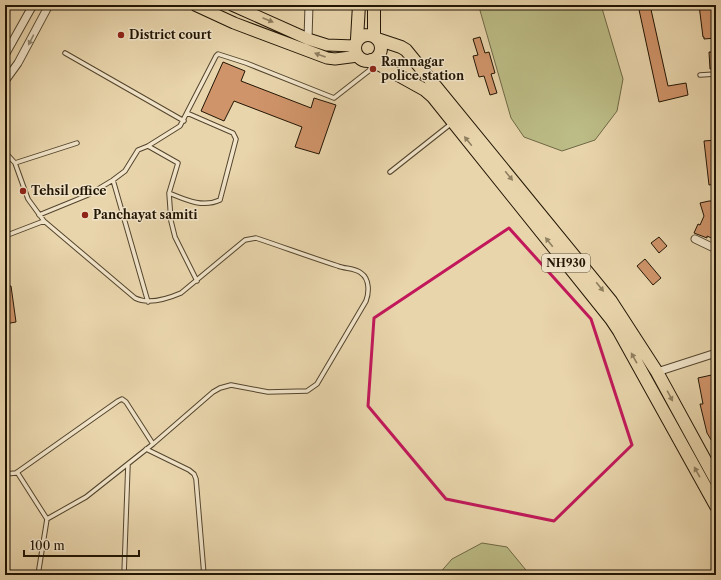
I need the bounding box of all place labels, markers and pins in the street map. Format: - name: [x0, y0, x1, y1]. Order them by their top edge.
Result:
- place label: District court: [129, 27, 212, 42]
- marker: District court: [116, 30, 126, 40]
- place label: Ramnagar police station: [381, 54, 465, 83]
- marker: Ramnagar police station: [368, 64, 378, 74]
- place label: Tehsil office: [31, 183, 106, 198]
- marker: Tehsil office: [18, 186, 28, 196]
- place label: Panchayat samiti: [93, 207, 198, 222]
- marker: Panchayat samiti: [80, 210, 90, 220]

